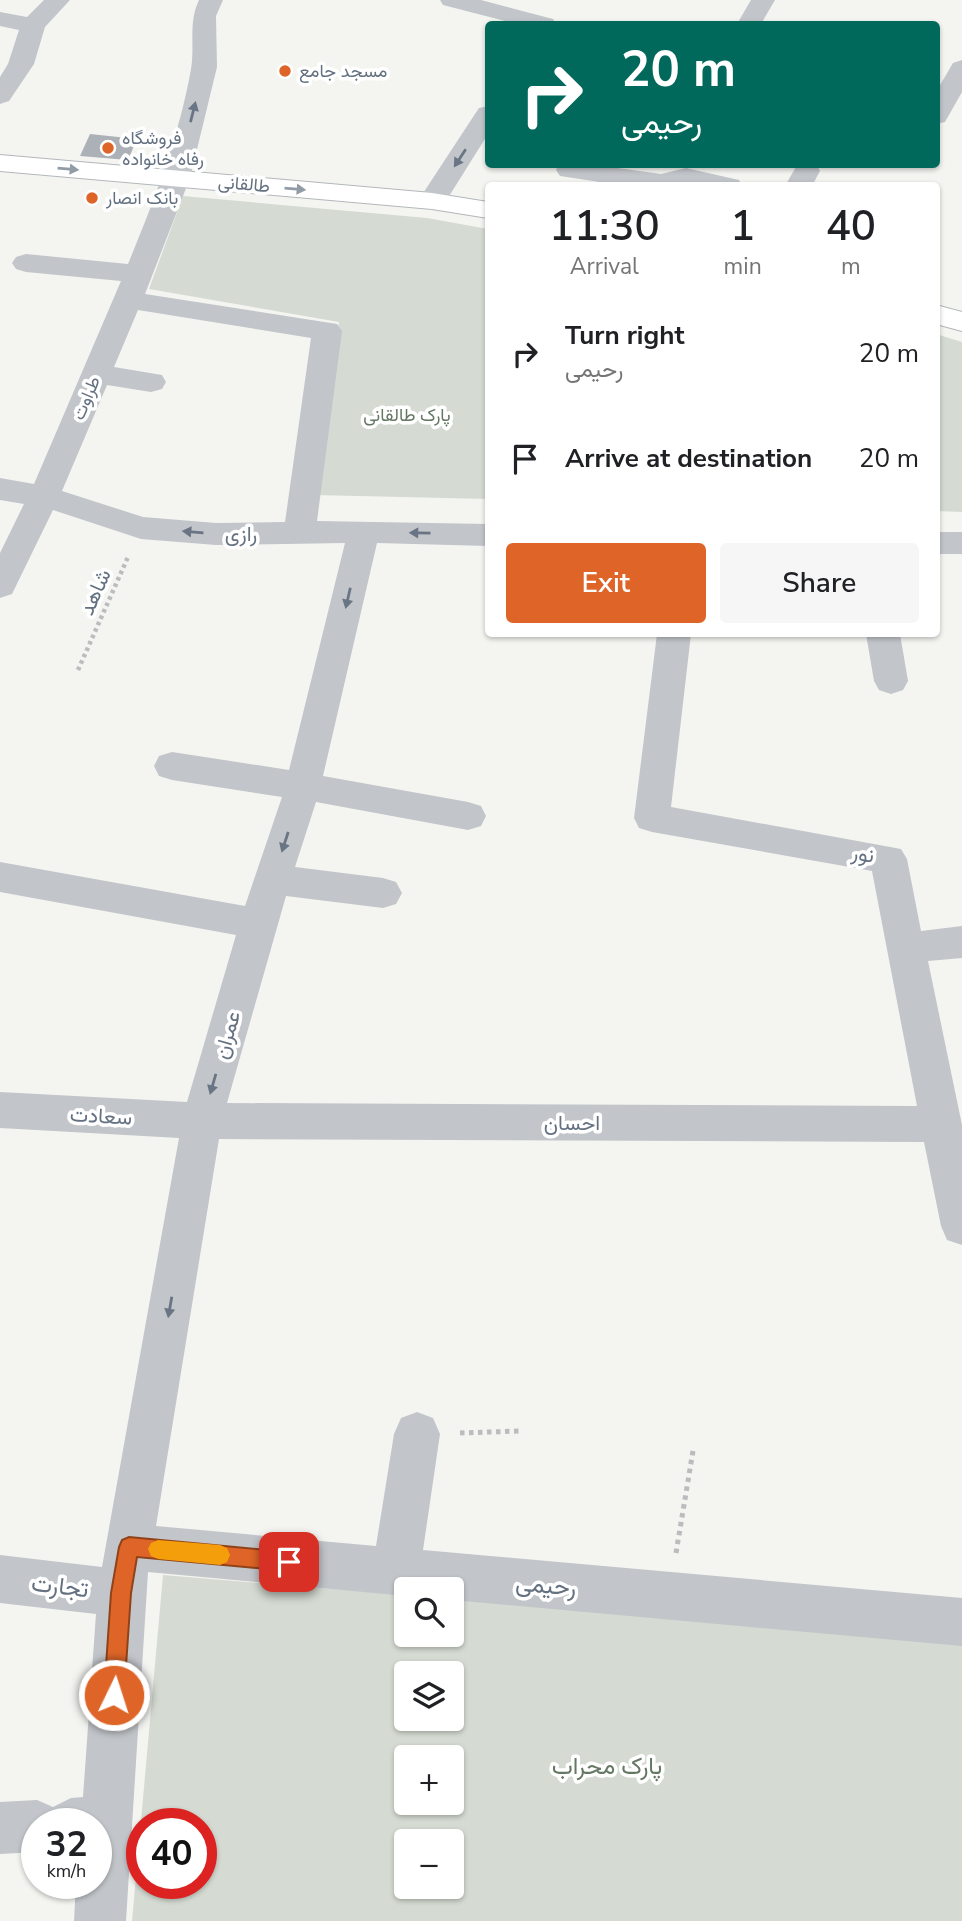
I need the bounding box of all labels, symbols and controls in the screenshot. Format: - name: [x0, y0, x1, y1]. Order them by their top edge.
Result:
- text: 20 m: [621, 36, 736, 103]
- icon: right: [506, 49, 597, 140]
- place label: مسجد جامع: [299, 59, 387, 83]
- marker: مسجد جامع: [277, 63, 293, 79]
- one-way arrow: [188, 101, 199, 123]
- text: رحیمی: [621, 101, 702, 144]
- place label: فروشگاه رفاه خانواده: [122, 126, 204, 171]
- marker: فروشگاه رفاه خانواده: [100, 140, 116, 156]
- one-way arrow: [454, 148, 467, 167]
- one-way arrow: [57, 164, 79, 175]
- street label: طالقانی: [217, 170, 271, 198]
- one-way arrow: [284, 184, 306, 195]
- place label: بانک انصار: [105, 186, 178, 210]
- marker: بانک انصار: [84, 190, 100, 206]
- text: 11:30: [549, 198, 660, 255]
- text: 1: [730, 198, 755, 255]
- text: 40: [826, 198, 876, 255]
- text: Arrival: [570, 251, 639, 282]
- text: min: [724, 251, 762, 282]
- text: m: [841, 251, 861, 282]
- text: Turn right: [565, 318, 684, 353]
- icon: right: [506, 335, 544, 373]
- text: 20 m: [859, 336, 919, 371]
- text: رحیمی: [565, 354, 623, 385]
- street label: طراوت: [66, 372, 106, 424]
- park label: پارک طالقانی: [363, 403, 451, 427]
- icon: arrive: [506, 440, 544, 478]
- text: Arrive at destination: [565, 441, 812, 476]
- text: 20 m: [859, 441, 919, 476]
- street label: رازی: [225, 520, 257, 548]
- one-way arrow: [181, 526, 203, 537]
- one-way arrow: [409, 528, 431, 539]
- button: Exit: [506, 543, 706, 623]
- button: Share: [720, 543, 919, 623]
- street label: شاهد: [72, 564, 118, 620]
- one-way arrow: [342, 588, 353, 610]
- one-way arrow: [279, 832, 290, 853]
- street label: نور: [848, 838, 877, 870]
- street label: عمران: [207, 1008, 247, 1062]
- one-way arrow: [207, 1073, 218, 1095]
- street label: سعادت: [69, 1100, 133, 1132]
- street label: احسان: [544, 1109, 600, 1137]
- one-way arrow: [164, 1296, 175, 1318]
- pin: [259, 1532, 319, 1592]
- icon: arrive: [270, 1543, 308, 1581]
- street label: رحیمی: [514, 1566, 578, 1604]
- street label: تجارت: [30, 1567, 90, 1605]
- map controls: [394, 1577, 464, 1899]
- button: search: [394, 1577, 464, 1647]
- position arrow: [77, 1658, 151, 1732]
- button: layers: [394, 1661, 464, 1731]
- button: +: [394, 1745, 464, 1815]
- park label: پارک محراب: [552, 1750, 662, 1782]
- speed limit sign: 40: [126, 1808, 217, 1899]
- text: 32: [45, 1821, 88, 1868]
- button: −: [394, 1829, 464, 1899]
- text: km/h: [47, 1859, 86, 1883]

